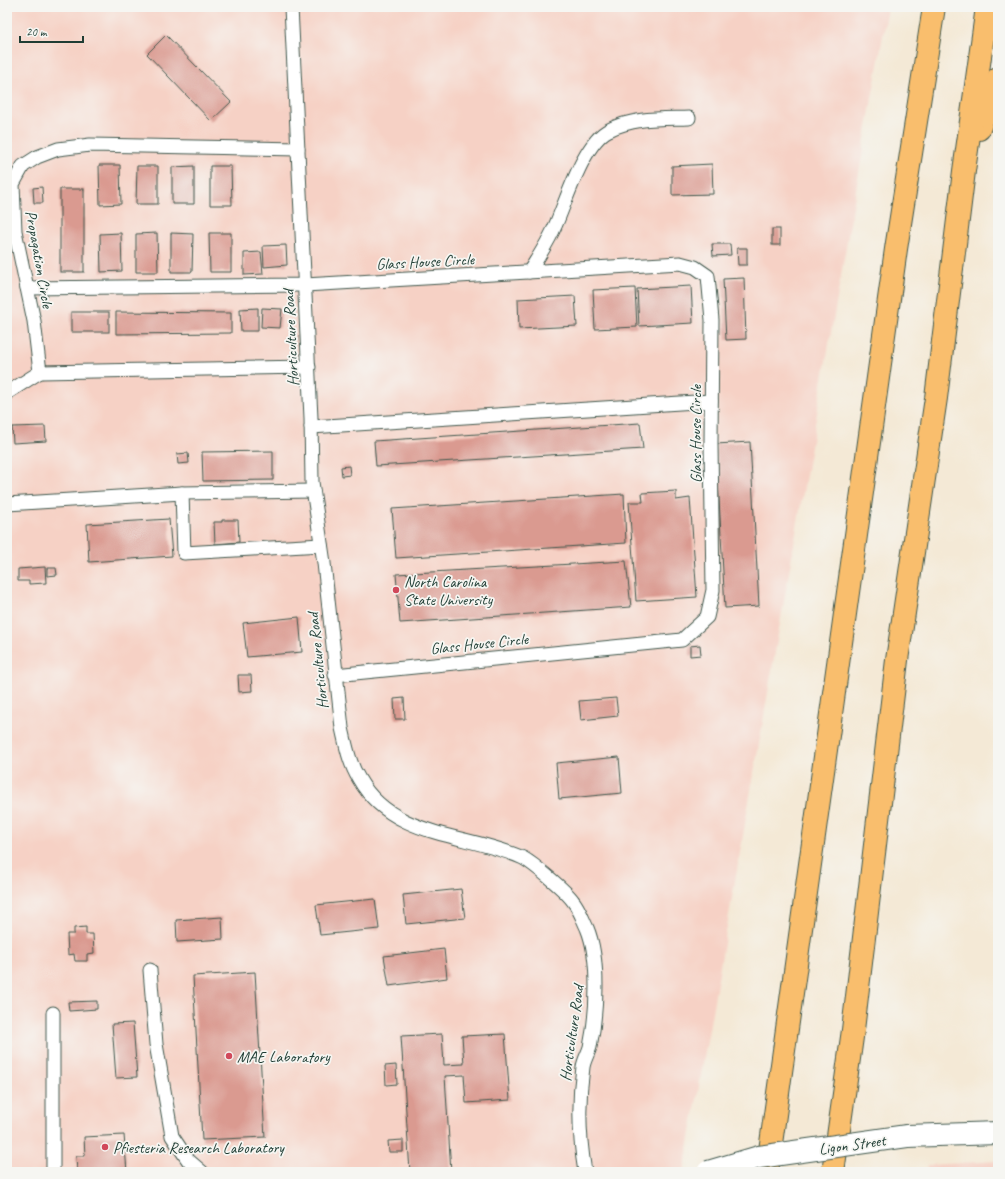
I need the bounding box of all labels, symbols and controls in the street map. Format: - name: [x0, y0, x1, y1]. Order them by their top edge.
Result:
- scale bar: [20, 18, 83, 44]
- text: 20 m: [26, 24, 48, 40]
- street label: Propagation Circle: [21, 209, 58, 311]
- street label: Glass House Circle: [376, 249, 476, 275]
- street label: Horticulture Road: [278, 286, 304, 387]
- street label: Glass House Circle: [686, 383, 706, 483]
- place label: North Carolina State University: [404, 572, 494, 610]
- marker: North Carolina State University: [391, 585, 401, 595]
- street label: Horticulture Road: [303, 609, 333, 710]
- street label: Glass House Circle: [429, 629, 531, 659]
- street label: Horticulture Road: [555, 981, 589, 1082]
- place label: MAE Laboratory: [237, 1047, 331, 1067]
- marker: MAE Laboratory: [224, 1051, 234, 1061]
- street label: Ligon Street: [818, 1130, 888, 1160]
- place label: Pfiesteria Research Laboratory: [113, 1138, 285, 1158]
- marker: Pfiesteria Research Laboratory: [100, 1142, 110, 1152]

